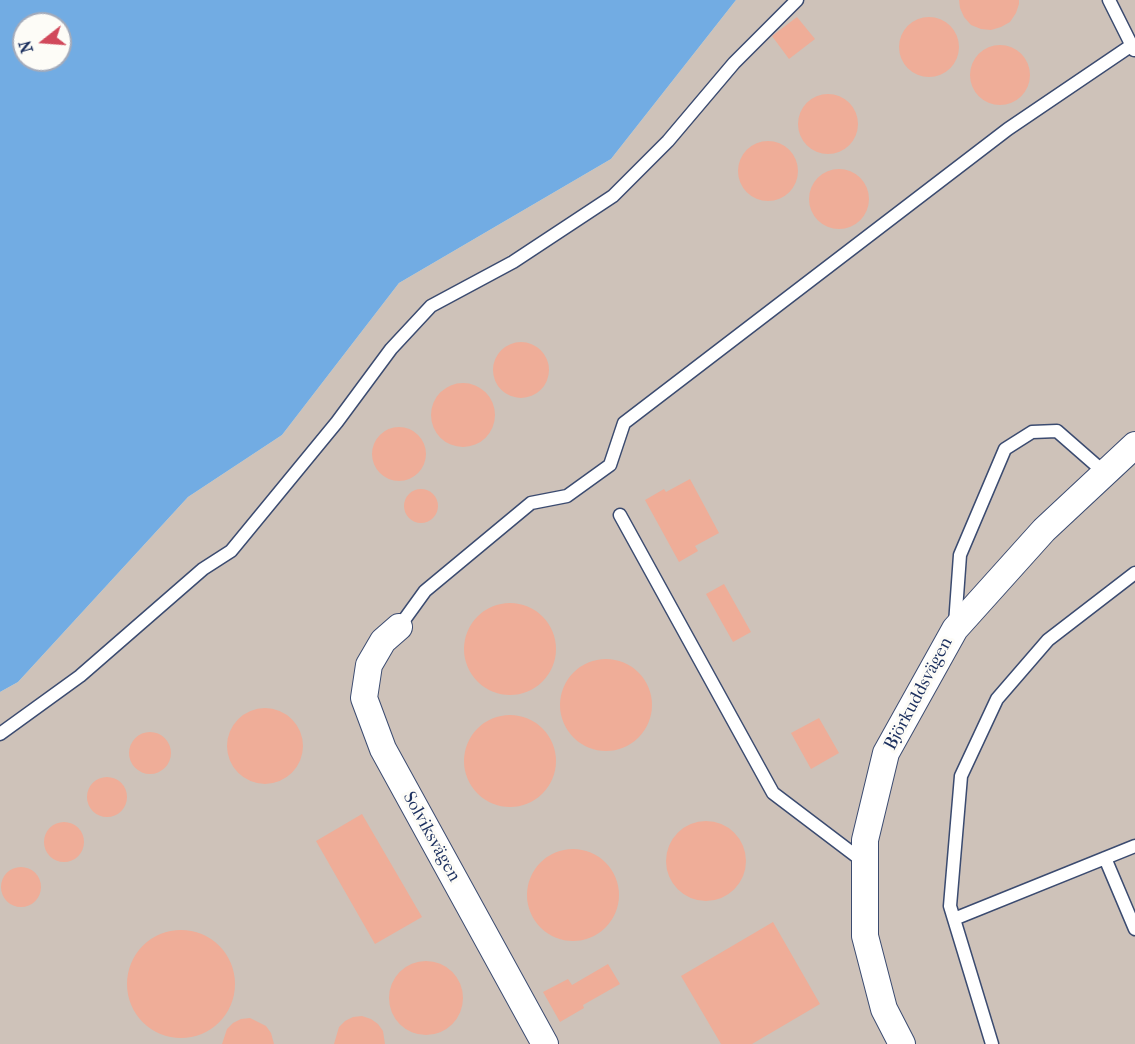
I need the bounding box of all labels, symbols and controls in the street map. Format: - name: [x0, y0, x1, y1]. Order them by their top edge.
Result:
- north arrow: [12, 12, 72, 72]
- text: N: [15, 38, 37, 55]
- street label: Björkuddsvägen: [880, 634, 958, 754]
- street label: Solviksvägen: [397, 788, 465, 886]

